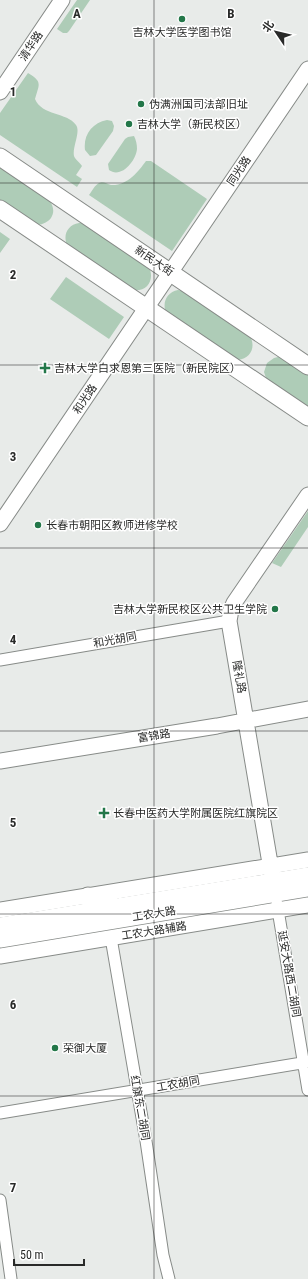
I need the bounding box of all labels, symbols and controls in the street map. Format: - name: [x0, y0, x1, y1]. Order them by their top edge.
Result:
- text: A: [73, 6, 81, 21]
- text: B: [227, 6, 235, 21]
- north arrow: [256, 12, 296, 52]
- marker: 吉林大学医学图书馆: [177, 14, 187, 24]
- text: 北: [260, 18, 277, 35]
- place label: 吉林大学医学图书馆: [133, 26, 232, 39]
- street label: 清华路: [16, 29, 46, 63]
- text: 1: [10, 84, 16, 99]
- place label: 伪满洲国司法部旧址: [149, 98, 248, 111]
- marker: 伪满洲国司法部旧址: [136, 99, 146, 109]
- place label: 吉林大学（新民校区）: [137, 118, 247, 131]
- marker: 吉林大学（新民校区）: [124, 119, 134, 129]
- street label: 同光路: [224, 154, 254, 188]
- street label: 新民大街: [132, 243, 176, 279]
- text: 2: [10, 267, 17, 282]
- marker: 吉林大学白求恩第三医院（新民院区）: [39, 362, 51, 374]
- place label: 吉林大学白求恩第三医院（新民院区）: [54, 362, 241, 375]
- street label: 和光路: [70, 382, 100, 416]
- text: 3: [10, 449, 16, 464]
- place label: 长春市朝阳区教师进修学校: [46, 519, 178, 532]
- marker: 长春市朝阳区教师进修学校: [33, 520, 43, 530]
- place label: 吉林大学新民校区公共卫生学院: [113, 603, 267, 616]
- marker: 吉林大学新民校区公共卫生学院: [270, 604, 280, 614]
- street label: 和光胡同: [92, 630, 138, 650]
- text: 4: [10, 632, 17, 647]
- street label: 隆礼路: [230, 660, 248, 694]
- street label: 富锦路: [137, 727, 171, 745]
- marker: 长春中医药大学附属医院红旗院区: [98, 807, 110, 819]
- place label: 长春中医药大学附属医院红旗院区: [113, 807, 278, 820]
- text: 5: [10, 815, 17, 830]
- street label: 工农大路: [131, 904, 177, 924]
- street label: 工农大路辅路: [120, 919, 188, 943]
- street label: 延安大路西二胡同: [275, 930, 303, 1018]
- text: 6: [10, 997, 17, 1012]
- place label: 荣御大厦: [63, 1042, 107, 1055]
- marker: 荣御大厦: [50, 1043, 60, 1053]
- street label: 红旗东二胡同: [128, 1074, 152, 1142]
- street label: 工农胡同: [155, 1074, 201, 1094]
- text: 7: [10, 1180, 17, 1195]
- scale bar: [14, 1241, 84, 1267]
- text: 50 m: [20, 1248, 44, 1262]

